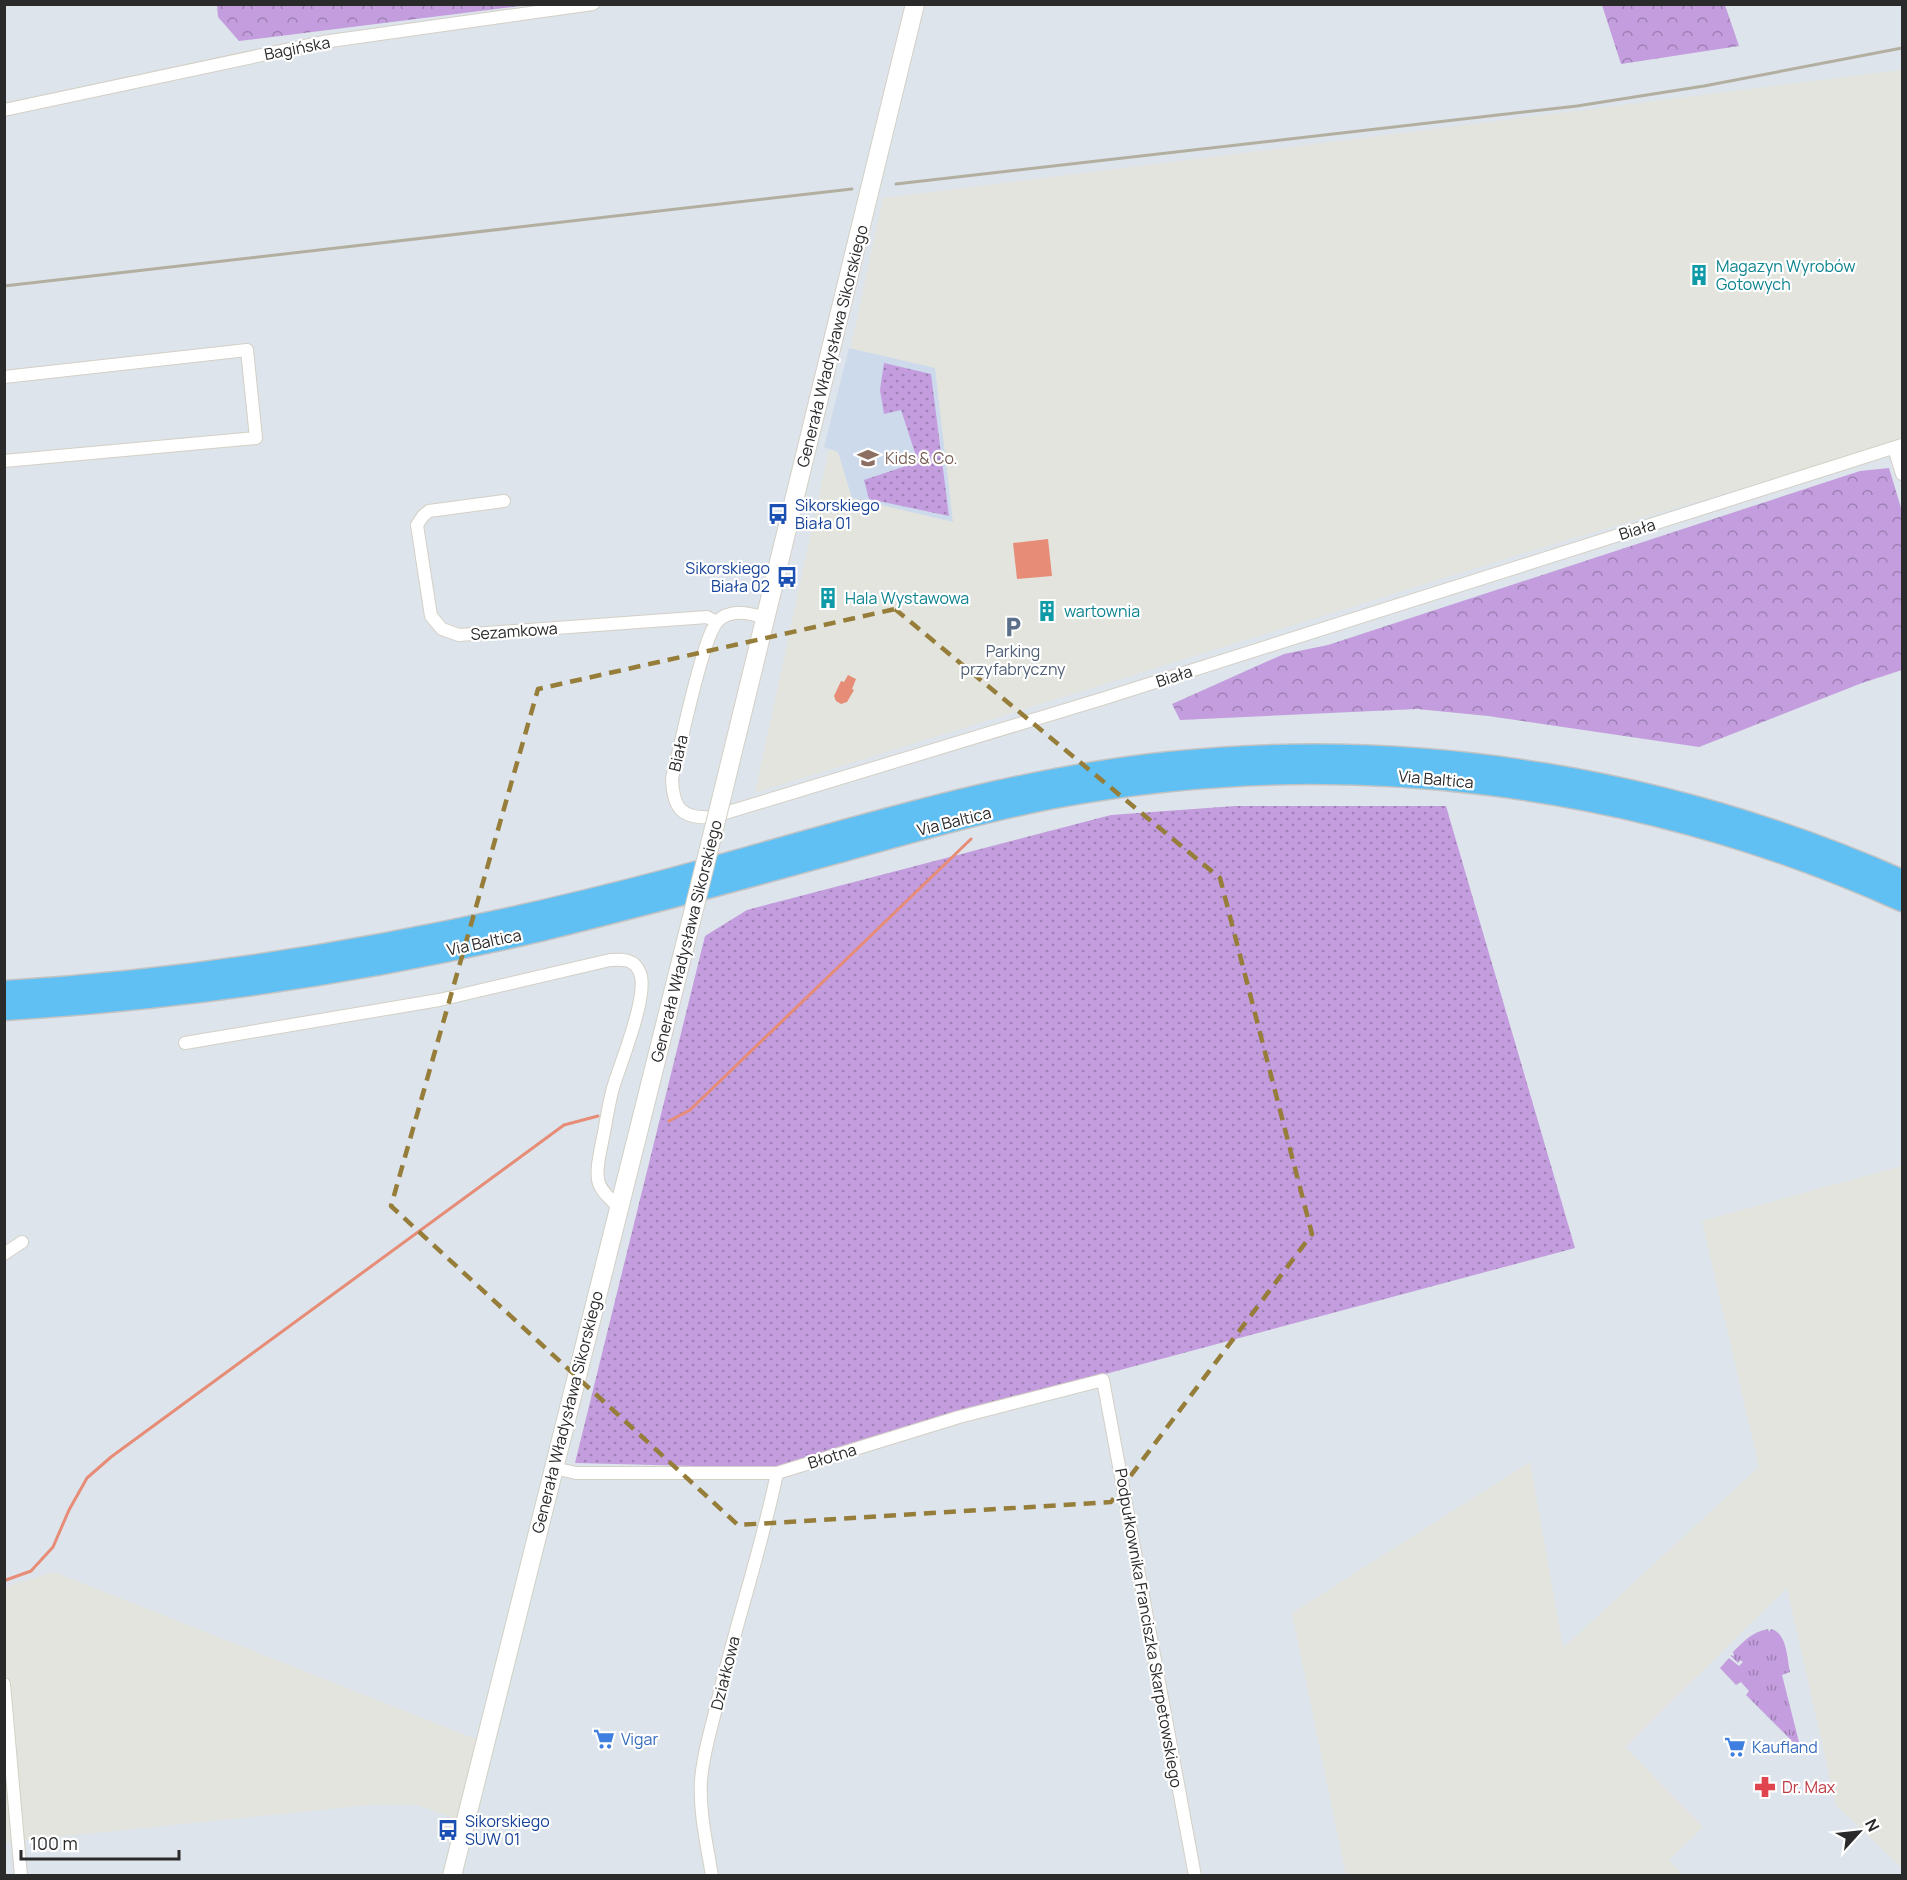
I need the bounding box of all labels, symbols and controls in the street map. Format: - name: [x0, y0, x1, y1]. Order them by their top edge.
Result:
- street label: Bagińska: [262, 31, 332, 65]
- street label: Generała Władysława Sikorskiego: [791, 223, 873, 469]
- place label: Magazyn Wyrobów Gotowych: [1716, 255, 1855, 295]
- building icon: Magazyn Wyrobów Gotowych: [1687, 263, 1711, 287]
- school or university icon: Kids & Co.: [856, 446, 880, 470]
- place label: Kids & Co.: [885, 447, 958, 469]
- place label: Sikorskiego Biała 01: [795, 494, 880, 534]
- bus stop icon: Sikorskiego Biała 01: [766, 502, 790, 526]
- street label: Biała: [1616, 513, 1658, 545]
- place label: Sikorskiego Biała 02: [685, 557, 770, 597]
- bus stop icon: Sikorskiego Biała 02: [775, 565, 799, 589]
- building icon: Hala Wystawowa: [816, 586, 840, 610]
- place label: Hala Wystawowa: [845, 587, 969, 609]
- building icon: wartownia: [1035, 599, 1059, 623]
- place label: wartownia: [1064, 600, 1140, 622]
- parking icon: Parking przyfabryczny: [1001, 615, 1025, 639]
- street label: Sezamkowa: [470, 617, 558, 645]
- place label: Parking przyfabryczny: [960, 640, 1066, 680]
- street label: Biała: [1153, 660, 1195, 692]
- street label: Biała: [663, 732, 693, 774]
- street label: Via Baltica: [1397, 765, 1475, 793]
- street label: Via Baltica: [915, 801, 993, 841]
- street label: Generała Władysława Sikorskiego: [645, 818, 727, 1064]
- street label: Via Baltica: [445, 923, 523, 961]
- street label: Generała Władysława Sikorskiego: [526, 1289, 608, 1535]
- street label: Błotna: [805, 1438, 859, 1474]
- street label: Podpułkownika Franciszka Skarpetowskiego: [1110, 1467, 1188, 1789]
- street label: Działkowa: [705, 1634, 745, 1712]
- supermarket icon: Vigar: [592, 1727, 616, 1751]
- place label: Vigar: [621, 1728, 658, 1750]
- supermarket icon: Kaufland: [1723, 1735, 1747, 1759]
- place label: Kaufland: [1752, 1736, 1818, 1758]
- pharmacy icon: Dr. Max: [1753, 1775, 1777, 1799]
- place label: Dr. Max: [1782, 1776, 1836, 1798]
- north arrow: [1829, 1802, 1889, 1862]
- place label: Sikorskiego SUW 01: [465, 1810, 550, 1850]
- text: N: [1860, 1815, 1885, 1835]
- bus stop icon: Sikorskiego SUW 01: [436, 1818, 460, 1842]
- scale bar: [21, 1823, 178, 1861]
- text: 100 m: [30, 1831, 78, 1855]

